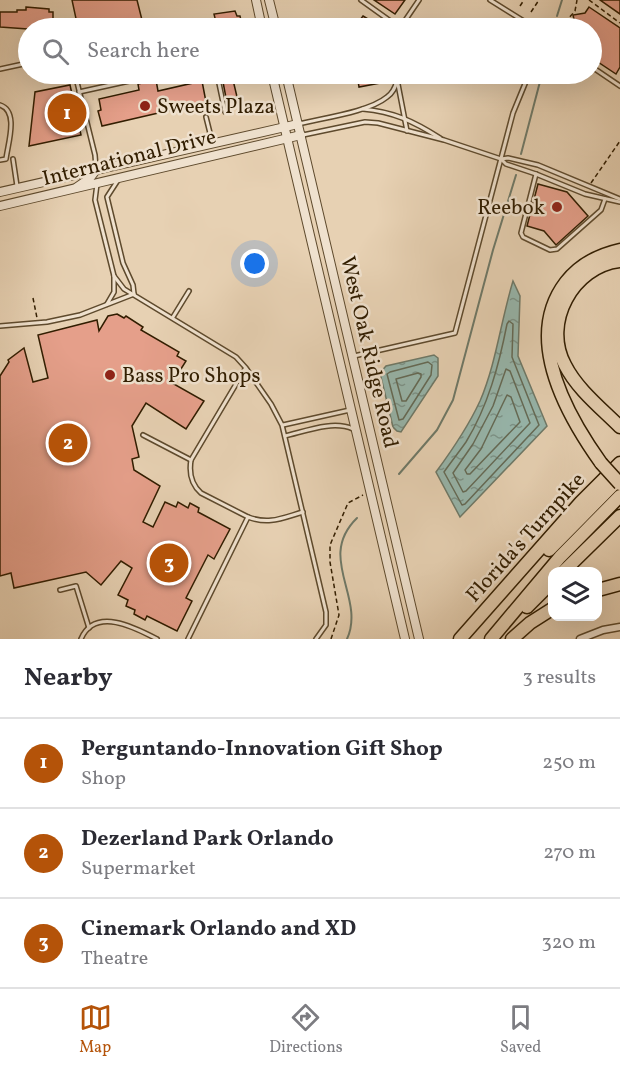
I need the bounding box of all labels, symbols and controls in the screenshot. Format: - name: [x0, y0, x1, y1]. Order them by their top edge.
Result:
- search box: [18, 18, 602, 84]
- icon: search: [39, 35, 72, 68]
- text: Search here: [87, 36, 200, 67]
- pin: 1: [48, 90, 86, 136]
- place label: Sweets Plaza: [157, 93, 275, 122]
- marker: Sweets Plaza: [138, 99, 152, 113]
- street label: International Drive: [39, 123, 219, 194]
- place label: Reebok: [477, 194, 546, 223]
- marker: Reebok: [550, 200, 564, 214]
- your location: [240, 249, 269, 278]
- street label: West Oak Ridge Road: [332, 253, 405, 451]
- place label: Bass Pro Shops: [122, 362, 260, 391]
- marker: Bass Pro Shops: [103, 368, 117, 382]
- pin: 2: [48, 420, 88, 466]
- street label: Florida's Turnpike: [460, 467, 592, 609]
- pin: 3: [150, 540, 188, 586]
- map controls: [548, 567, 602, 621]
- button: layers: [548, 567, 602, 621]
- text: Nearby: [24, 660, 113, 696]
- text: 3 results: [522, 664, 596, 692]
- text: Perguntando-Innovation Gift Shop: [81, 734, 443, 765]
- text: 1: [39, 749, 48, 777]
- text: 250 m: [542, 749, 596, 777]
- text: Shop: [81, 765, 126, 793]
- text: Dezerland Park Orlando: [81, 824, 334, 855]
- text: 2: [38, 839, 49, 867]
- text: 270 m: [543, 839, 596, 867]
- text: Supermarket: [81, 855, 196, 883]
- text: Cinemark Orlando and XD: [81, 914, 356, 945]
- text: 3: [38, 929, 49, 957]
- text: 320 m: [541, 929, 596, 957]
- text: Theatre: [81, 945, 148, 973]
- tab: Map: [79, 1001, 112, 1059]
- tab: Directions: [269, 1001, 343, 1059]
- tab: Saved: [500, 1001, 541, 1059]

